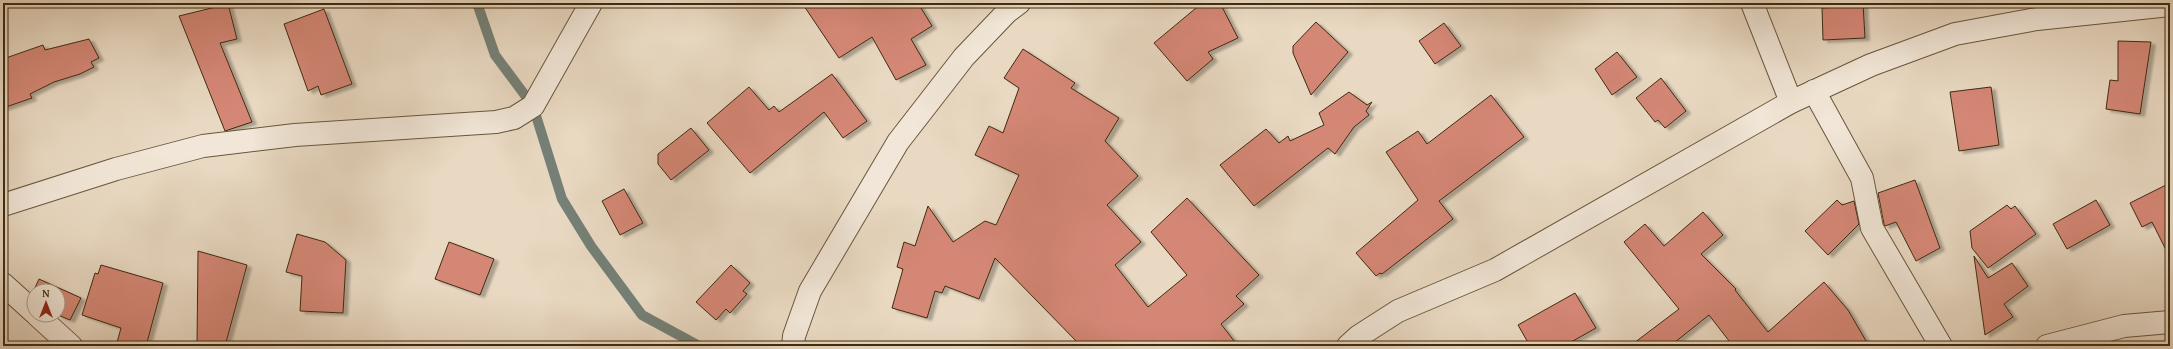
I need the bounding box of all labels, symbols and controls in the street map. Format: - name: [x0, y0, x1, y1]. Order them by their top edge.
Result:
- north arrow: [26, 283, 66, 323]
- text: N: [42, 285, 50, 301]

